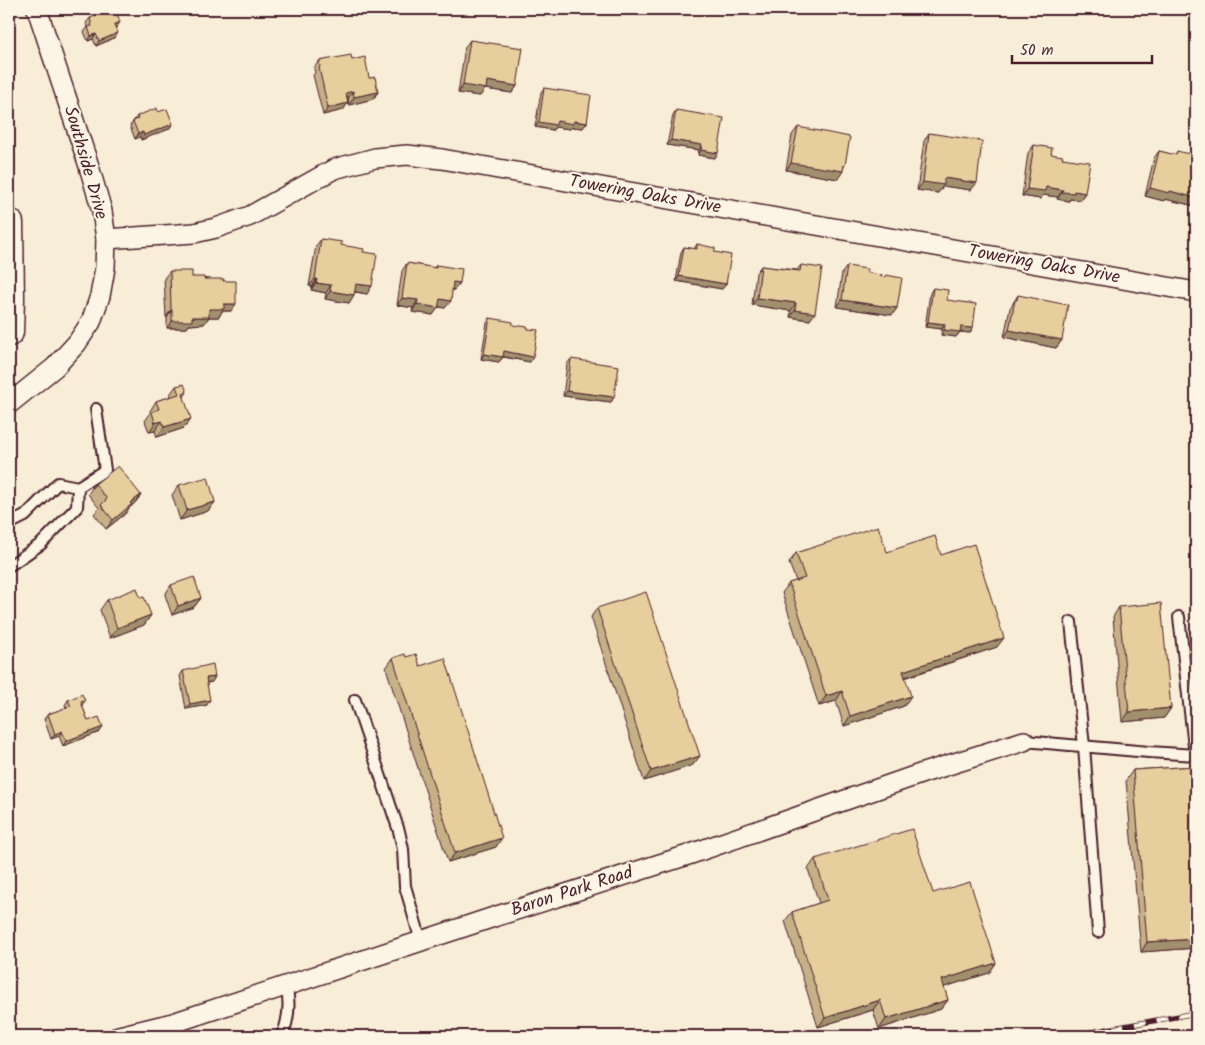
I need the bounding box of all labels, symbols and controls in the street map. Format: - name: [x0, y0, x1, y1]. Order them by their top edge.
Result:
- scale bar: [1012, 32, 1152, 64]
- text: 50 m: [1020, 39, 1054, 63]
- street label: Southside Drive: [55, 103, 115, 223]
- street label: Towering Oaks Drive: [567, 167, 723, 223]
- street label: Towering Oaks Drive: [966, 237, 1122, 293]
- street label: Baron Park Road: [507, 858, 638, 925]

